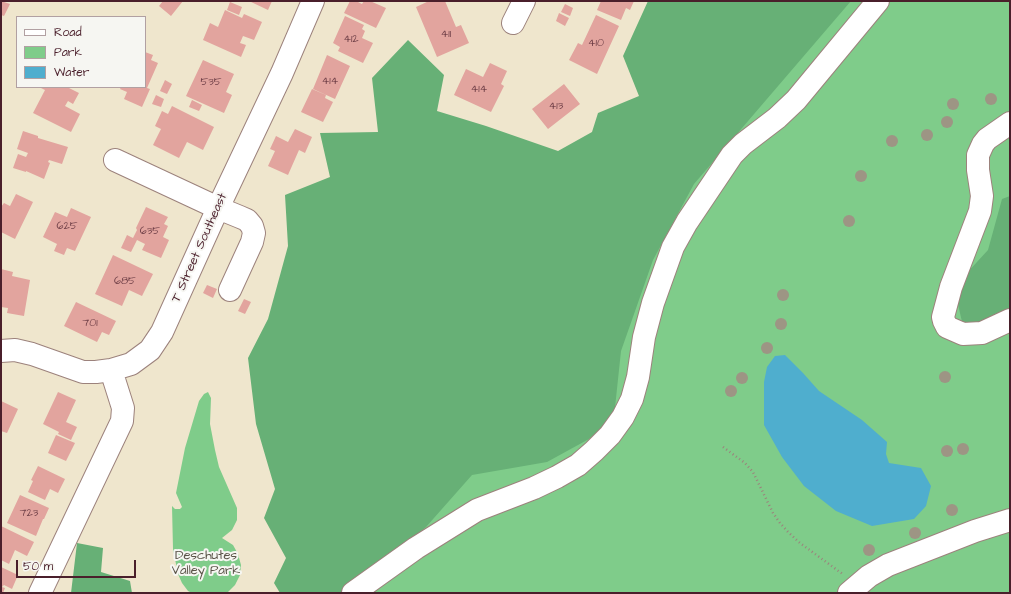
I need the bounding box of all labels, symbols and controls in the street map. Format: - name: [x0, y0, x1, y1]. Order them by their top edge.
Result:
- legend: [16, 16, 146, 88]
- text: Road: [54, 24, 82, 41]
- house number: 411: [441, 28, 451, 42]
- house number: 412: [343, 33, 359, 47]
- house number: 410: [588, 37, 604, 51]
- text: Park: [54, 44, 82, 61]
- text: Water: [54, 64, 89, 81]
- house number: 414: [322, 75, 338, 89]
- house number: 535: [200, 76, 222, 90]
- house number: 414: [471, 83, 487, 97]
- house number: 413: [549, 100, 563, 114]
- street label: T Street Southeast: [169, 191, 231, 305]
- house number: 625: [57, 220, 77, 234]
- house number: 635: [140, 225, 160, 239]
- house number: 685: [114, 275, 136, 289]
- house number: 701: [82, 317, 98, 331]
- house number: 723: [20, 507, 38, 521]
- park label: Deschutes Valley Park: [172, 548, 240, 579]
- scale bar: [18, 552, 138, 578]
- text: 50 m: [23, 558, 53, 575]

